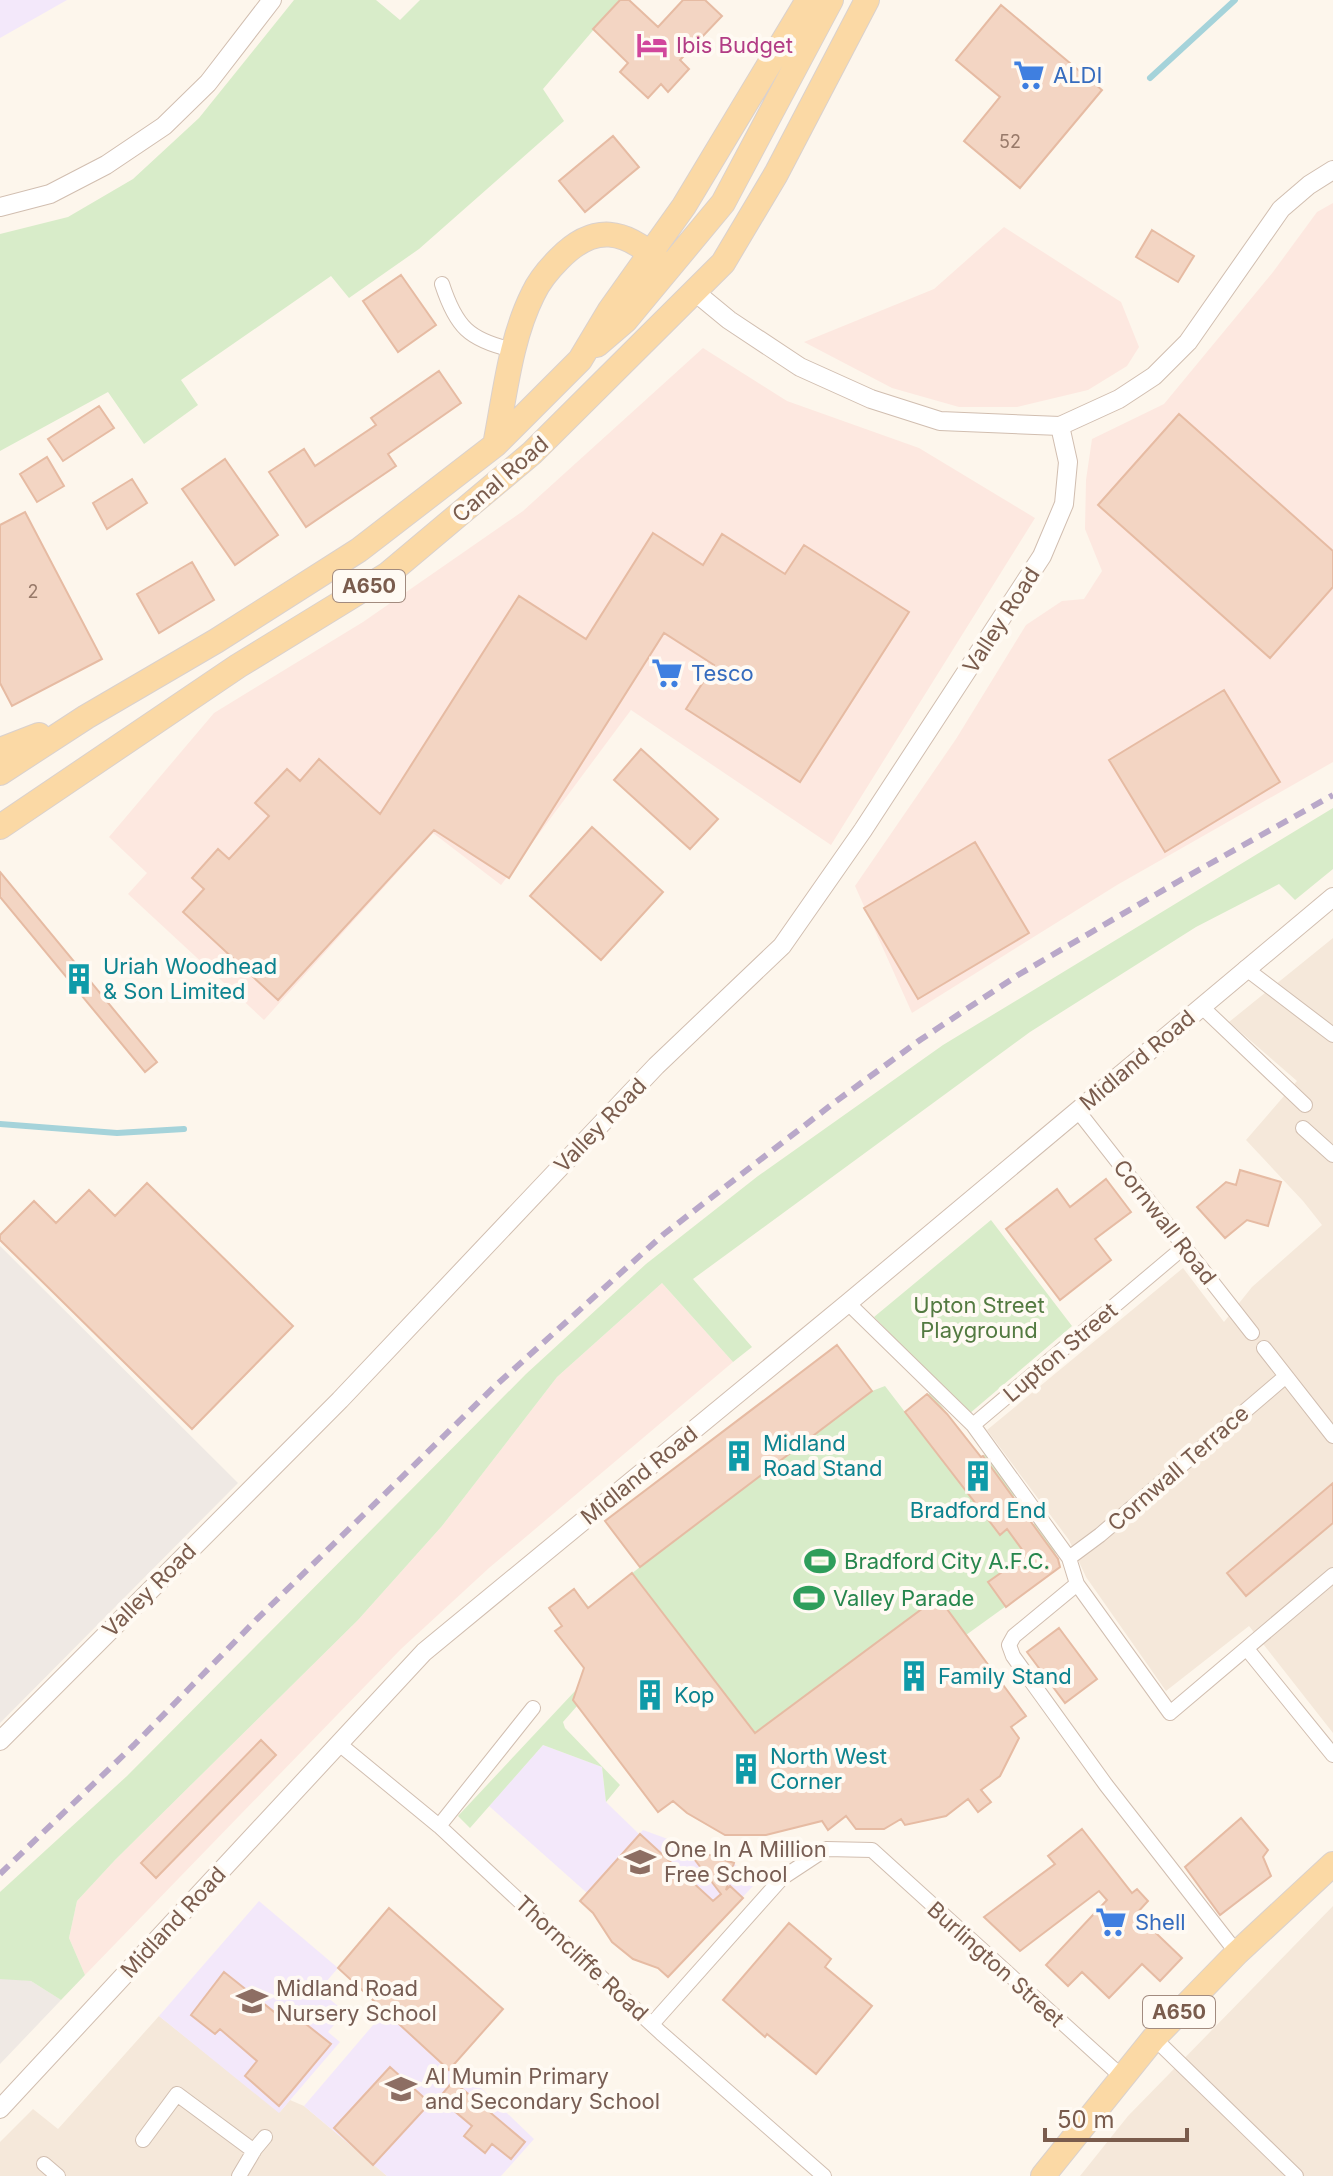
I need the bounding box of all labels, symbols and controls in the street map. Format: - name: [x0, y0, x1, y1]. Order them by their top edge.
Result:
- hotel icon: Ibis Budget: [635, 28, 669, 62]
- place label: Ibis Budget: [676, 32, 793, 58]
- supermarket icon: ALDI: [1012, 58, 1046, 92]
- place label: ALDI: [1053, 62, 1102, 88]
- house number: 52: [999, 131, 1021, 152]
- street label: Canal Road: [447, 430, 553, 528]
- street label: Valley Road: [957, 562, 1045, 678]
- road number: A650: [333, 570, 405, 602]
- house number: 2: [28, 581, 38, 602]
- supermarket icon: Tesco: [650, 656, 684, 690]
- place label: Tesco: [691, 660, 754, 686]
- place label: Uriah Woodhead & Son Limited: [103, 953, 277, 1004]
- building icon: Uriah Woodhead & Son Limited: [62, 962, 96, 996]
- street label: Midland Road: [1074, 1004, 1200, 1116]
- street label: Valley Road: [549, 1072, 651, 1178]
- street label: Cornwall Road: [1108, 1154, 1222, 1290]
- park label: Upton Street Playground: [913, 1292, 1045, 1343]
- street label: Lupton Street: [998, 1297, 1122, 1407]
- street label: Cornwall Terrace: [1102, 1400, 1254, 1536]
- street label: Midland Road: [576, 1420, 702, 1530]
- place label: Midland Road Stand: [763, 1430, 883, 1481]
- building icon: Midland Road Stand: [722, 1439, 756, 1473]
- building icon: Bradford End: [961, 1459, 995, 1493]
- place label: Bradford End: [910, 1497, 1046, 1523]
- street label: Valley Road: [97, 1538, 201, 1642]
- sports icon: Bradford City A.F.C.: [803, 1544, 837, 1578]
- place label: Bradford City A.F.C.: [844, 1548, 1050, 1574]
- sports icon: Valley Parade: [792, 1581, 826, 1615]
- place label: Valley Parade: [833, 1585, 974, 1611]
- building icon: Family Stand: [897, 1659, 931, 1693]
- place label: Family Stand: [938, 1663, 1072, 1689]
- building icon: Kop: [633, 1678, 667, 1712]
- place label: Kop: [674, 1682, 715, 1708]
- place label: North West Corner: [770, 1743, 887, 1794]
- building icon: North West Corner: [729, 1752, 763, 1786]
- place label: One In A Million Free School: [664, 1836, 827, 1887]
- school or university icon: One In A Million Free School: [623, 1845, 657, 1879]
- street label: Midland Road: [115, 1861, 231, 1983]
- street label: Thorncliffe Road: [510, 1890, 654, 2026]
- street label: Burlington Street: [922, 1896, 1070, 2032]
- supermarket icon: Shell: [1094, 1905, 1128, 1939]
- place label: Shell: [1135, 1909, 1186, 1935]
- place label: Midland Road Nursery School: [276, 1975, 437, 2026]
- school or university icon: Midland Road Nursery School: [235, 1984, 269, 2018]
- road number: A650: [1143, 1996, 1215, 2028]
- place label: Al Mumin Primary and Secondary School: [425, 2063, 660, 2114]
- school or university icon: Al Mumin Primary and Secondary School: [384, 2072, 418, 2106]
- scale bar: [1045, 2092, 1187, 2142]
- text: 50 m: [1057, 2105, 1115, 2134]

